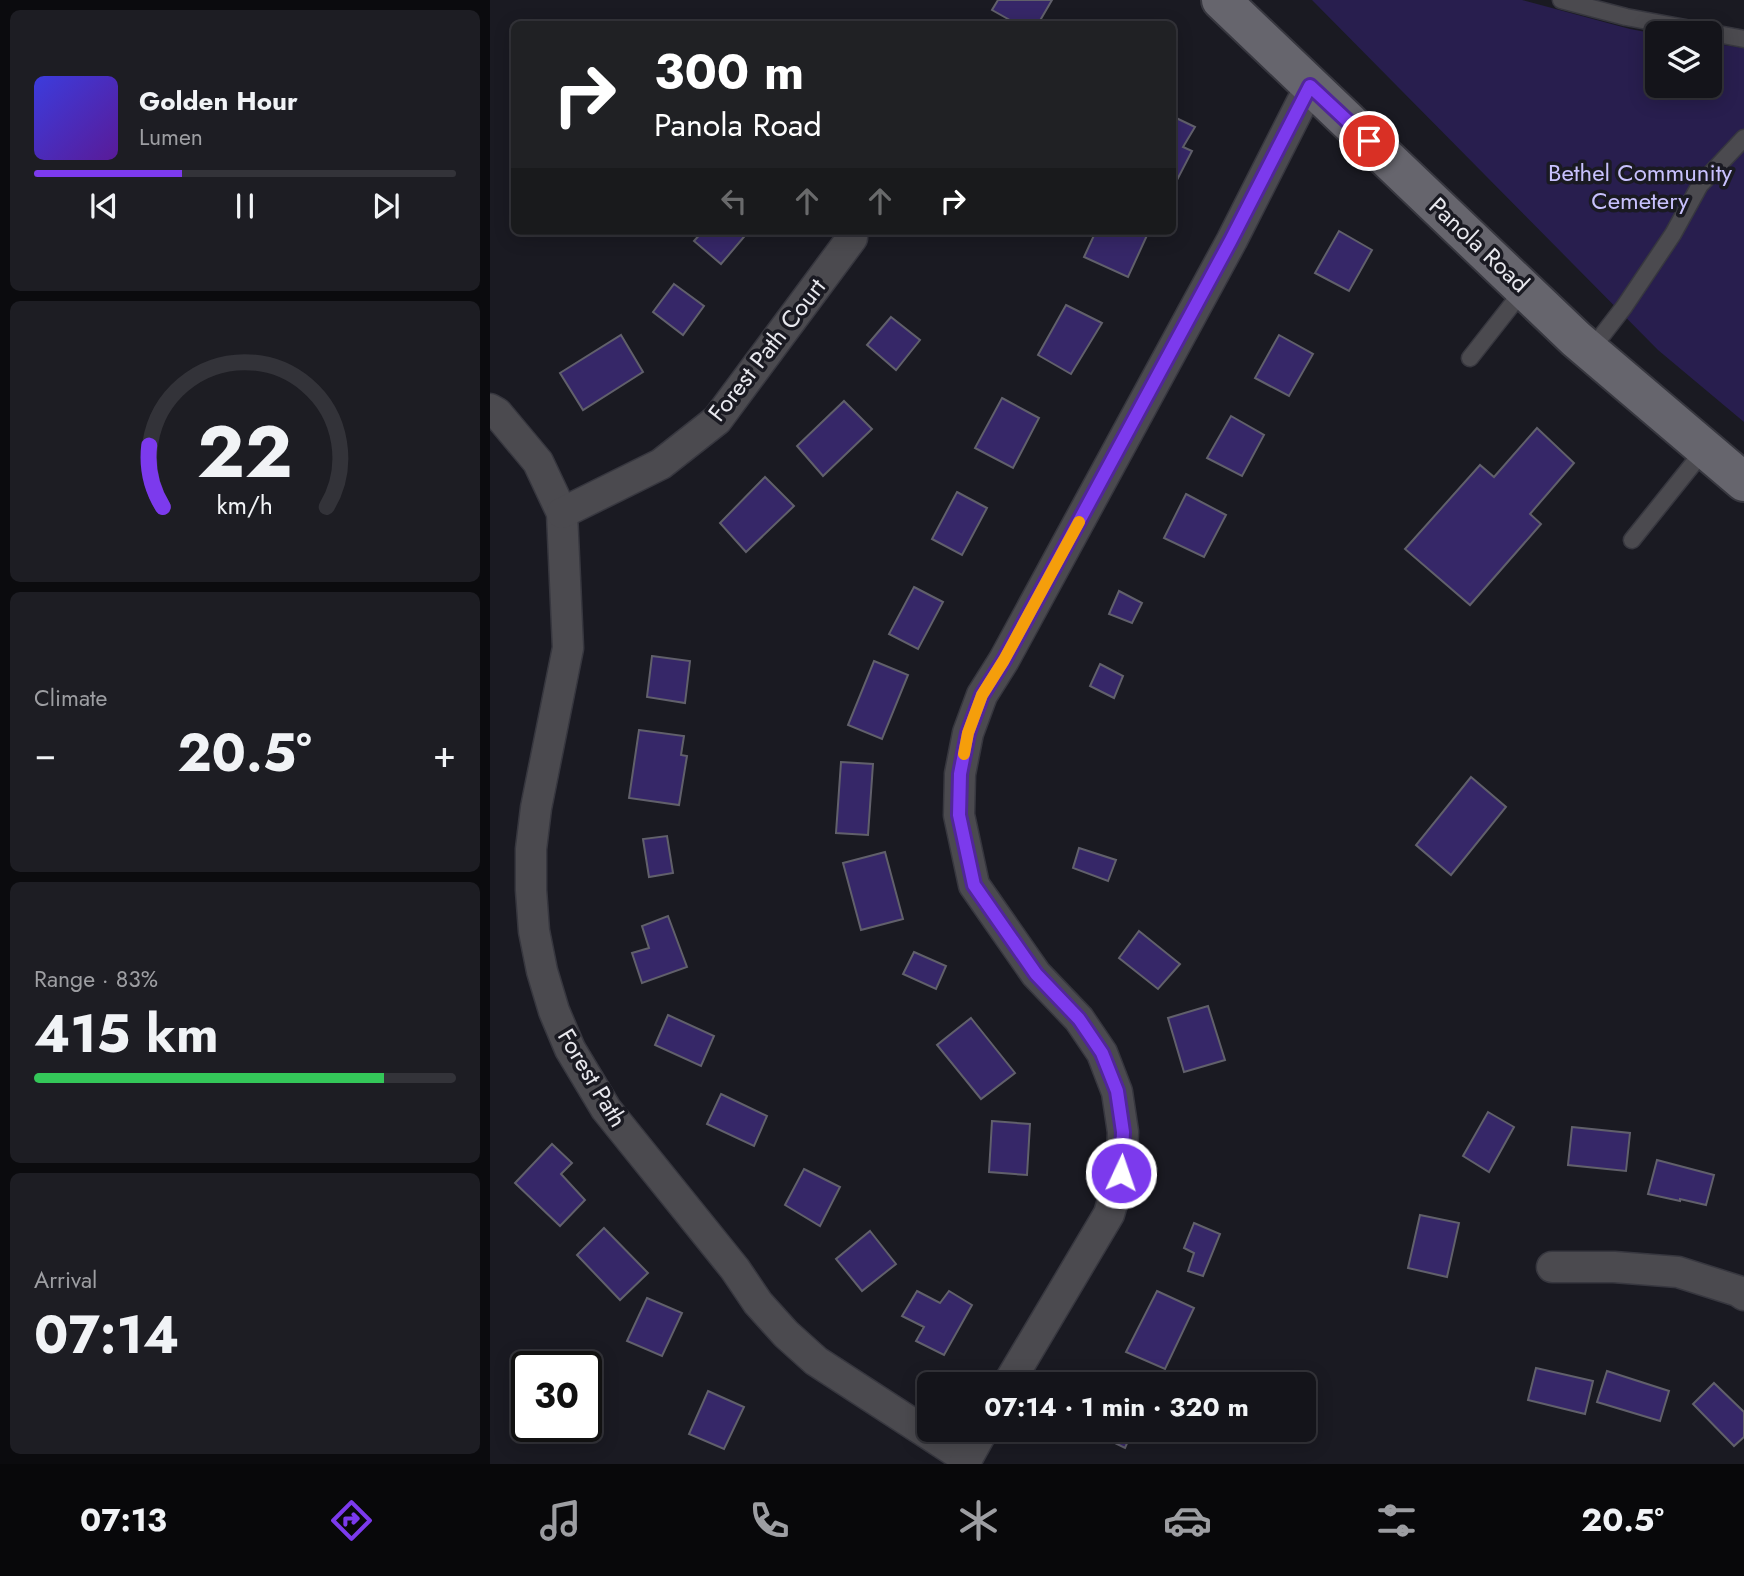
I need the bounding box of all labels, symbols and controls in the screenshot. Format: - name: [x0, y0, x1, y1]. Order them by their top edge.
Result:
- map controls: [1645, 21, 1722, 98]
- button: layers: [1645, 21, 1722, 98]
- text: 300 m: [654, 37, 804, 107]
- icon: right: [539, 49, 630, 140]
- text: Golden Hour: [139, 82, 298, 120]
- text: Panola Road: [654, 102, 822, 148]
- pin: [1339, 111, 1399, 171]
- text: Lumen: [139, 120, 203, 154]
- icon: arrive: [1350, 122, 1388, 160]
- park label: Bethel Community Cemetery: [1548, 155, 1732, 218]
- icon: left: [715, 182, 753, 220]
- icon: ahead: [788, 182, 826, 220]
- icon: ahead: [861, 182, 899, 220]
- icon: right: [934, 182, 972, 220]
- icon: previous: [85, 187, 123, 225]
- icon: pause: [226, 187, 264, 225]
- icon: next: [367, 187, 405, 225]
- street label: Panola Road: [1421, 189, 1537, 300]
- street label: Forest Path Court: [700, 271, 834, 429]
- text: 22: [197, 400, 293, 505]
- text: km/h: [217, 487, 273, 523]
- text: Climate: [34, 681, 107, 715]
- text: 20.5°: [177, 715, 312, 791]
- text: −: [34, 726, 56, 781]
- text: +: [433, 726, 456, 781]
- text: Range · 83%: [34, 962, 158, 996]
- text: 415 km: [34, 996, 219, 1072]
- street label: Forest Path: [549, 1022, 636, 1134]
- position arrow: [1084, 1136, 1158, 1210]
- text: Arrival: [34, 1263, 97, 1297]
- text: 07:14: [34, 1297, 179, 1373]
- speed limit sign: 30: [511, 1351, 602, 1442]
- text: 07:14 · 1 min · 320 m: [984, 1388, 1249, 1426]
- icon: directions: [327, 1496, 376, 1545]
- icon: music: [536, 1496, 585, 1545]
- icon: phone: [745, 1496, 794, 1545]
- icon: climate: [954, 1496, 1003, 1545]
- icon: car: [1163, 1496, 1212, 1545]
- icon: filters: [1372, 1496, 1421, 1545]
- text: 07:13: [80, 1497, 167, 1543]
- text: 20.5°: [1581, 1497, 1664, 1543]

